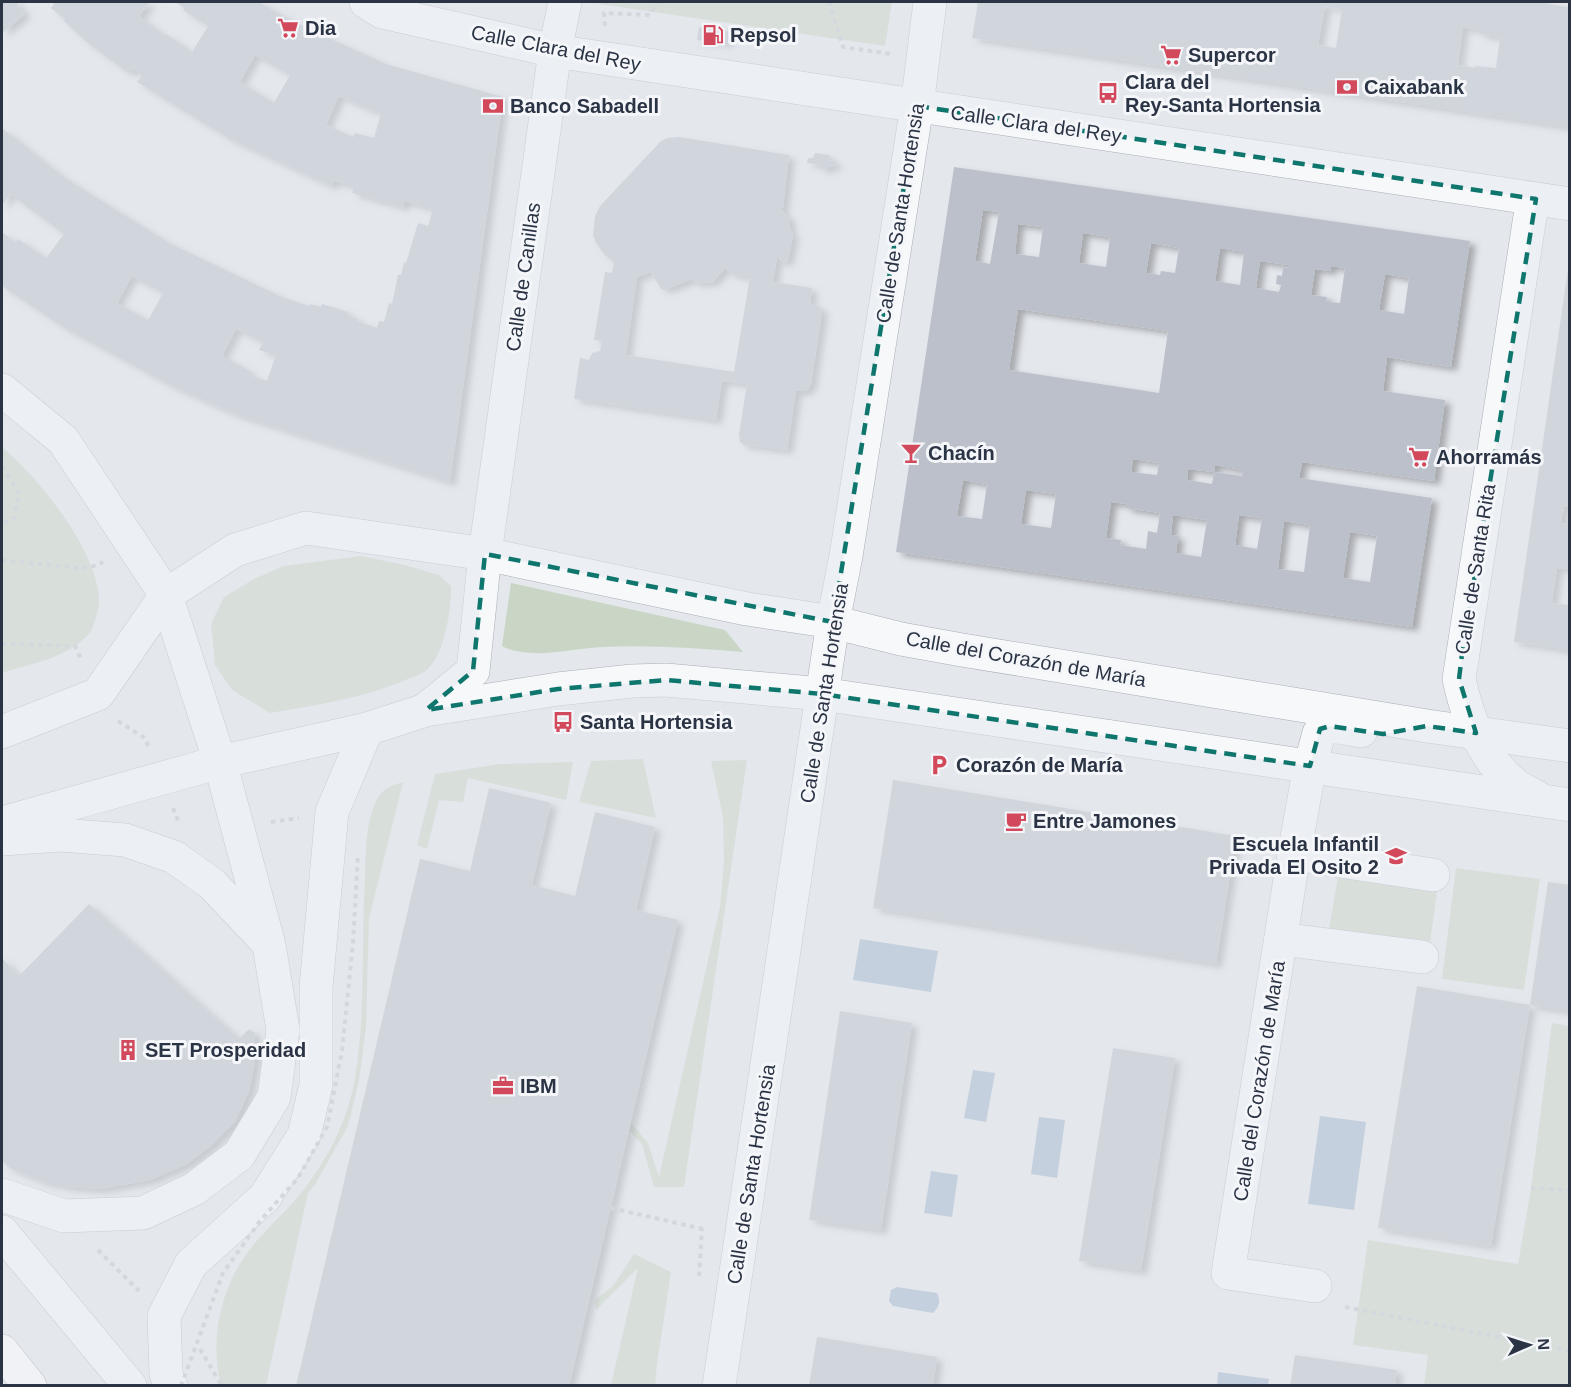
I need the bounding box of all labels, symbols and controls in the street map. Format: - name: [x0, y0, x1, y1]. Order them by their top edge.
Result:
- supermarket icon: Dia: [276, 16, 300, 40]
- place label: Dia: [305, 17, 337, 39]
- street label: Calle Clara del Rey: [469, 21, 643, 75]
- fuel station icon: Repsol: [701, 23, 725, 47]
- place label: Repsol: [730, 24, 797, 46]
- supermarket icon: Supercor: [1159, 43, 1183, 67]
- place label: Supercor: [1188, 44, 1276, 66]
- place label: Clara del Rey-Santa Hortensia: [1125, 71, 1321, 116]
- bank icon: Caixabank: [1335, 75, 1359, 99]
- place label: Caixabank: [1364, 76, 1465, 98]
- bus stop icon: Clara del Rey-Santa Hortensia: [1096, 81, 1120, 105]
- bank icon: Banco Sabadell: [481, 94, 505, 118]
- place label: Banco Sabadell: [510, 95, 659, 117]
- street label: Calle de Santa Hortensia: [872, 101, 928, 325]
- street label: Calle Clara del Rey: [949, 101, 1123, 147]
- street label: Calle de Canillas: [502, 201, 544, 353]
- bar icon: Chacín: [899, 441, 923, 465]
- place label: Chacín: [928, 442, 995, 464]
- supermarket icon: Ahorramás: [1407, 445, 1431, 469]
- place label: Ahorramás: [1436, 446, 1542, 468]
- street label: Calle de Santa Rita: [1451, 481, 1499, 656]
- street label: Calle de Santa Hortensia: [796, 581, 852, 805]
- street label: Calle del Corazón de María: [904, 627, 1149, 691]
- bus stop icon: Santa Hortensia: [551, 710, 575, 734]
- place label: Santa Hortensia: [580, 711, 733, 733]
- parking icon: Corazón de María: [927, 753, 951, 777]
- place label: Corazón de María: [956, 754, 1124, 776]
- cafe icon: Entre Jamones: [1004, 809, 1028, 833]
- place label: Entre Jamones: [1033, 810, 1176, 832]
- place label: Escuela Infantil Privada El Osito 2: [1209, 833, 1379, 878]
- school or university icon: Escuela Infantil Privada El Osito 2: [1384, 844, 1408, 868]
- street label: Calle del Corazón de María: [1229, 958, 1289, 1203]
- building icon: SET Prosperidad: [116, 1038, 140, 1062]
- place label: SET Prosperidad: [145, 1039, 306, 1061]
- street label: Calle de Santa Hortensia: [723, 1062, 779, 1286]
- office icon: IBM: [491, 1074, 515, 1098]
- place label: IBM: [520, 1075, 557, 1097]
- north arrow: [1499, 1315, 1559, 1375]
- text: N: [1535, 1338, 1552, 1350]

